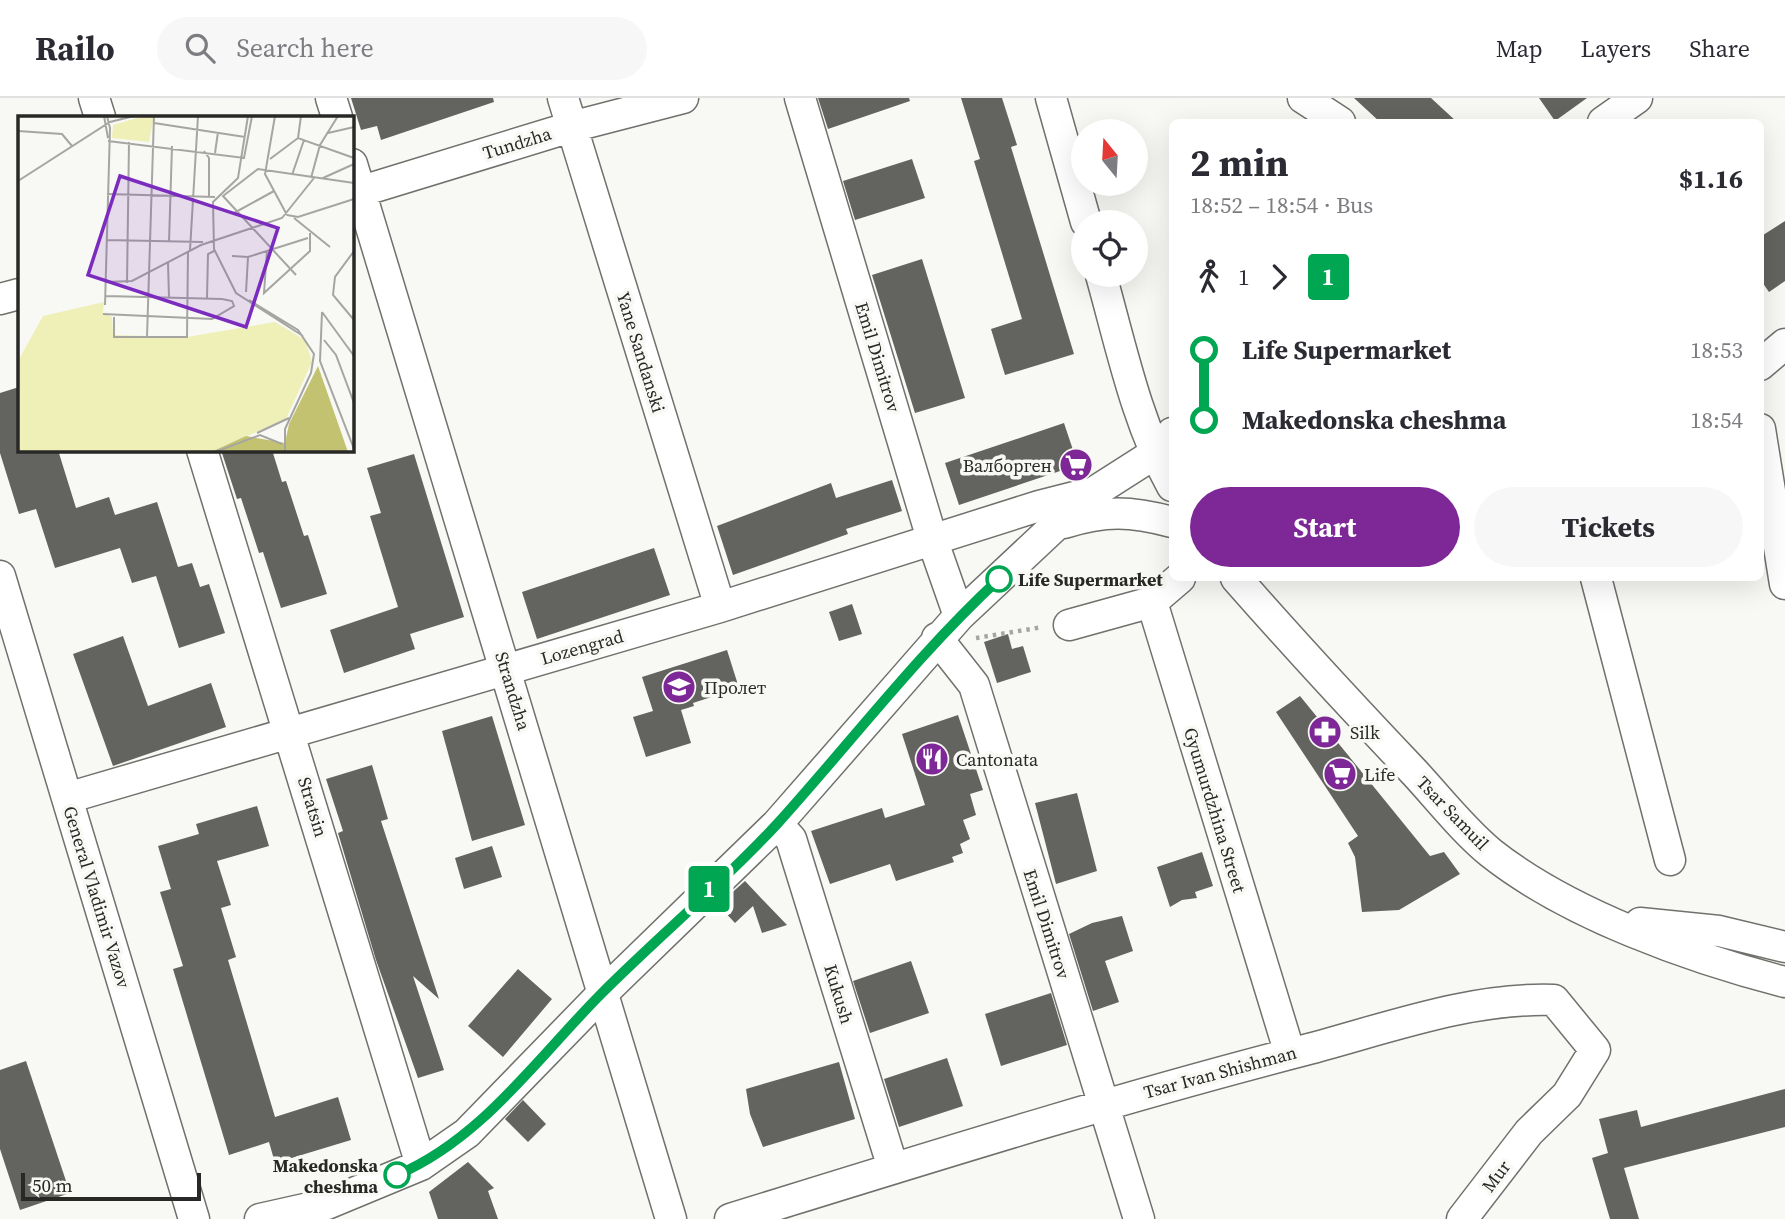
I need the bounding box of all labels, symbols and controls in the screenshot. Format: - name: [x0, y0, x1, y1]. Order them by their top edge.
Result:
- search box: [157, 17, 647, 80]
- text: Railo: [35, 26, 115, 71]
- icon: search: [181, 29, 219, 67]
- text: Search here: [237, 30, 374, 66]
- text: Map: [1496, 32, 1543, 65]
- text: Layers: [1581, 32, 1651, 65]
- text: Share: [1689, 32, 1750, 65]
- inset map: [18, 116, 354, 452]
- north arrow: [1071, 119, 1148, 196]
- map controls: [1071, 119, 1148, 287]
- street label: Tundzha: [480, 121, 555, 165]
- text: 2 min: [1190, 137, 1289, 189]
- text: $1.16: [1679, 161, 1743, 197]
- text: 18:52 – 18:54 · Bus: [1190, 189, 1373, 221]
- button: locate: [1071, 210, 1148, 287]
- icon: walk: [1190, 258, 1228, 296]
- icon: forward: [1260, 258, 1298, 296]
- text: 1: [1322, 260, 1335, 293]
- text: 1: [1238, 261, 1250, 293]
- street label: Yane Sandanski: [611, 288, 671, 416]
- street label: Emil Dimitrov: [849, 299, 907, 415]
- text: Life Supermarket: [1242, 332, 1451, 368]
- text: 18:53: [1690, 334, 1743, 366]
- text: Makedonska cheshma: [1242, 402, 1506, 438]
- text: 18:54: [1690, 404, 1743, 436]
- supermarket icon: Валборген: [1057, 446, 1095, 484]
- place label: Валборген: [963, 453, 1052, 478]
- button: Start: [1190, 487, 1460, 567]
- button: Tickets: [1474, 487, 1743, 567]
- marker: Life Supermarket: [986, 566, 1012, 592]
- place label: Life Supermarket: [1018, 567, 1163, 592]
- street label: Lozengrad: [538, 623, 626, 671]
- street label: Strandzha: [489, 649, 537, 734]
- school or university icon: Пролет: [660, 668, 698, 706]
- place label: Пролет: [704, 675, 767, 700]
- pharmacy icon: Silk: [1306, 713, 1344, 751]
- place label: Silk: [1350, 720, 1380, 745]
- street label: Gyumurdzhina Street: [1178, 724, 1252, 896]
- restaurant icon: Cantonata: [913, 740, 951, 778]
- place label: Cantonata: [956, 747, 1039, 772]
- supermarket icon: Life: [1321, 755, 1359, 793]
- place label: Life: [1364, 762, 1395, 787]
- street label: Tsar Samuil: [1411, 770, 1495, 856]
- street label: Stratsin: [292, 774, 334, 840]
- street label: General Vladimir Vazov: [57, 803, 137, 991]
- line badge: 1: [686, 866, 732, 912]
- street label: Emil Dimitrov: [1018, 866, 1076, 982]
- text: 1: [702, 872, 716, 905]
- street label: Kukush: [818, 961, 860, 1027]
- street label: Tsar Ivan Shishman: [1141, 1040, 1299, 1104]
- place label: Makedonska cheshma: [273, 1153, 378, 1199]
- street label: Mur: [1476, 1155, 1516, 1197]
- marker: Makedonska cheshma: [384, 1162, 410, 1188]
- scale bar: [21, 1170, 201, 1202]
- text: 50 m: [32, 1172, 73, 1198]

